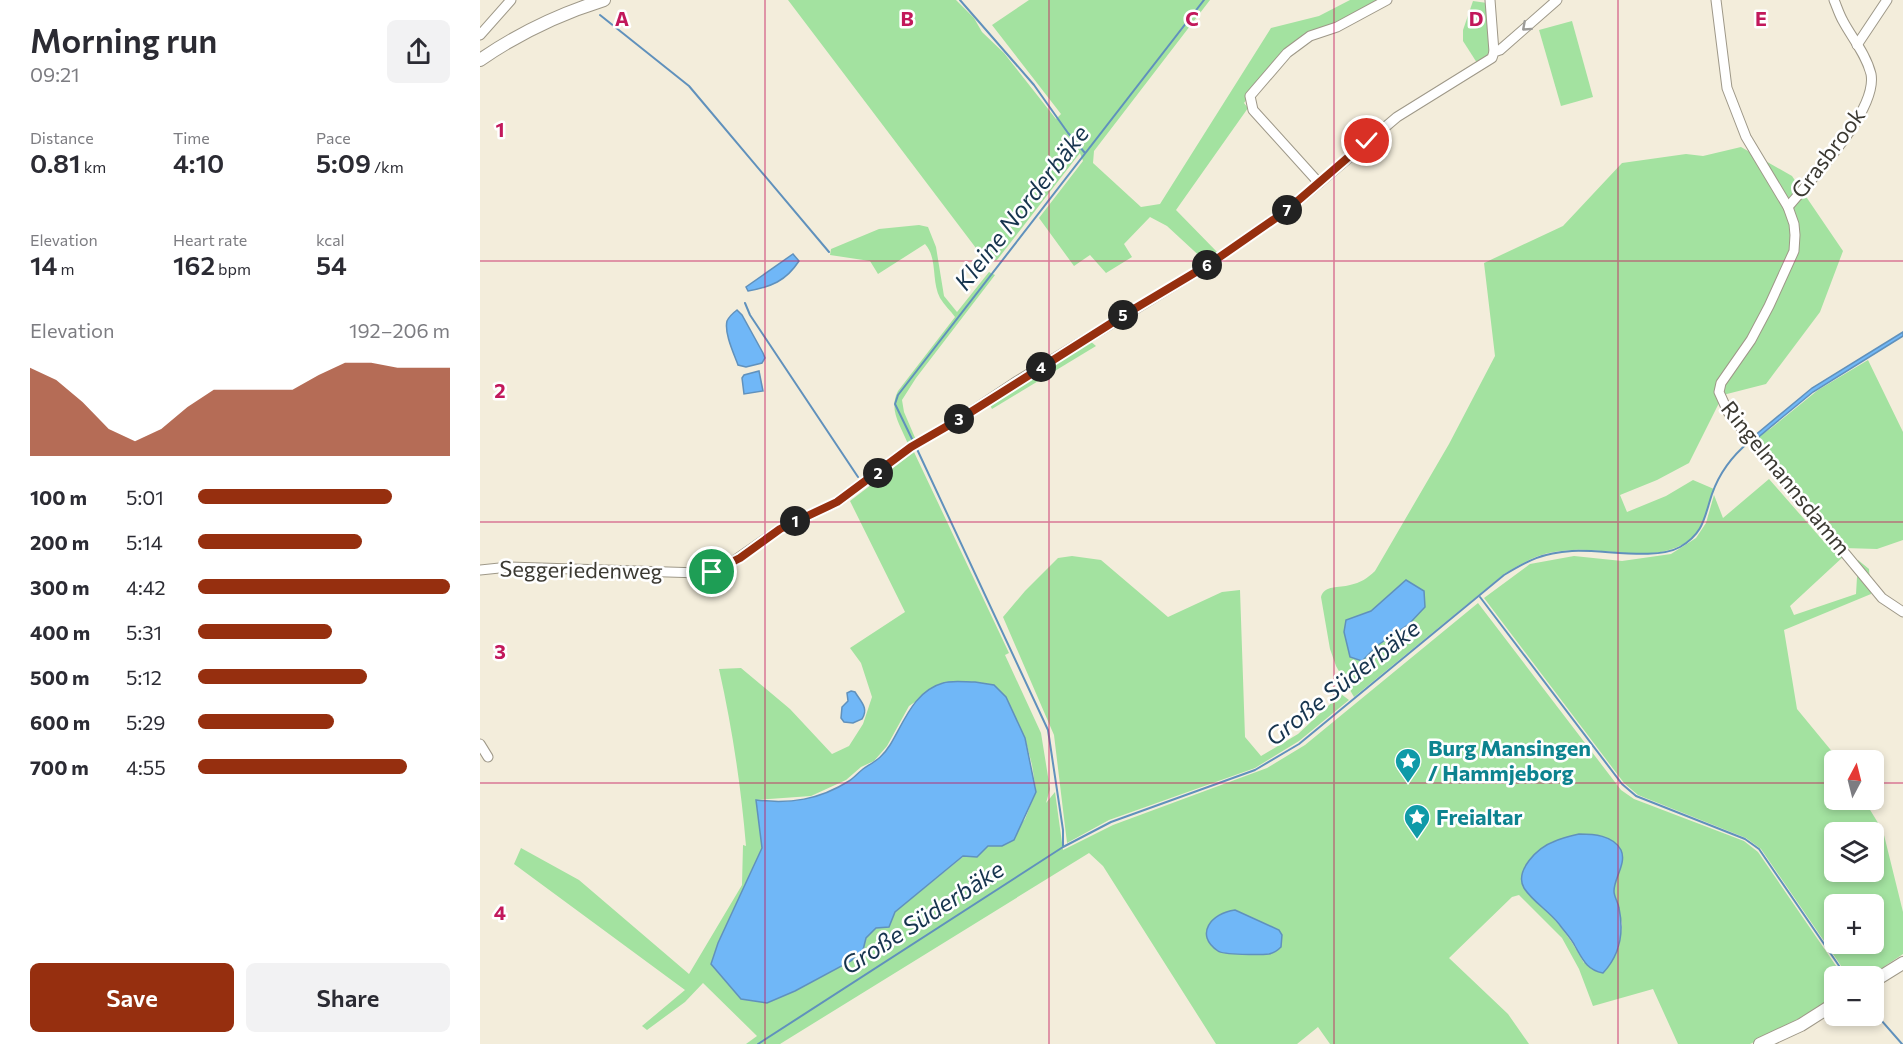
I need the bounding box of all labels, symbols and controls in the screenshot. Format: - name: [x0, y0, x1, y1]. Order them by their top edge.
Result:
- text: A: [615, 6, 629, 30]
- text: B: [900, 6, 914, 30]
- text: C: [1185, 6, 1199, 30]
- text: D: [1469, 6, 1483, 30]
- text: E: [1755, 6, 1767, 30]
- text: Morning run: [30, 19, 217, 60]
- button: share: [387, 20, 450, 83]
- one-way arrow: [1522, 20, 1533, 31]
- text: 09:21: [30, 62, 80, 86]
- street label: Grasbrook: [1785, 102, 1870, 203]
- pin: [1341, 115, 1392, 166]
- text: 1: [495, 117, 505, 141]
- water label: Kleine Norderbäke: [947, 118, 1094, 295]
- icon: check: [1350, 124, 1383, 157]
- text: Distance: [30, 128, 94, 147]
- text: Time: [173, 128, 210, 147]
- text: Pace: [316, 128, 351, 147]
- text: 0.81: [30, 147, 81, 178]
- text: 4:10: [173, 147, 224, 178]
- text: 5:09: [316, 147, 371, 178]
- text: km: [81, 157, 106, 176]
- text: /km: [371, 157, 404, 176]
- pin: 7: [1272, 195, 1302, 225]
- text: 7: [1283, 200, 1291, 219]
- text: Elevation: [30, 230, 98, 249]
- text: Heart rate: [173, 230, 247, 249]
- text: kcal: [316, 230, 345, 249]
- text: 14: [30, 249, 57, 280]
- text: 162: [173, 249, 215, 280]
- text: 54: [316, 249, 347, 280]
- pin: 6: [1192, 250, 1222, 280]
- text: 6: [1202, 255, 1212, 274]
- text: m: [57, 259, 74, 278]
- text: bpm: [215, 259, 251, 278]
- pin: 5: [1108, 300, 1138, 330]
- text: 5: [1118, 305, 1128, 324]
- text: Elevation: [30, 318, 115, 342]
- text: 192–206 m: [349, 318, 450, 342]
- pin: 4: [1026, 352, 1056, 382]
- text: 4: [1036, 357, 1046, 376]
- text: 2: [494, 378, 506, 402]
- street label: Ringelmannsdamm: [1716, 395, 1857, 560]
- pin: 3: [944, 404, 974, 434]
- text: 3: [954, 409, 964, 428]
- pin: 2: [863, 458, 893, 488]
- text: 2: [873, 463, 883, 482]
- text: 100 m: [30, 485, 87, 509]
- text: 5:01: [126, 485, 164, 509]
- pin: 1: [780, 506, 810, 536]
- text: 1: [791, 511, 799, 530]
- text: 200 m: [30, 530, 89, 554]
- text: 5:14: [126, 530, 163, 554]
- pin: [686, 546, 737, 597]
- street label: Seggeriedenweg: [499, 555, 663, 584]
- icon: arrive: [695, 555, 728, 588]
- text: 300 m: [30, 575, 90, 599]
- text: 4:42: [126, 575, 166, 599]
- water label: Große Süderbäke: [1259, 612, 1425, 751]
- text: 400 m: [30, 620, 90, 644]
- text: 5:31: [126, 620, 162, 644]
- text: 3: [494, 639, 506, 663]
- text: 500 m: [30, 665, 90, 689]
- text: 5:12: [126, 665, 162, 689]
- text: 600 m: [30, 710, 90, 734]
- text: 5:29: [126, 710, 165, 734]
- place label: Burg Mansingen / Hammjeborg: [1428, 734, 1591, 786]
- place icon: Burg Mansingen / Hammjeborg: [1393, 746, 1423, 784]
- north arrow: [1824, 750, 1884, 810]
- map controls: [1824, 750, 1884, 1026]
- text: 700 m: [30, 755, 89, 779]
- text: 4:55: [126, 755, 166, 779]
- place icon: Freialtar: [1402, 802, 1432, 840]
- place label: Freialtar: [1436, 803, 1523, 830]
- button: layers: [1824, 822, 1884, 882]
- water label: Große Süderbäke: [836, 853, 1009, 980]
- button: +: [1824, 894, 1884, 954]
- text: 4: [494, 900, 506, 924]
- button: Save: [30, 963, 234, 1032]
- button: Share: [246, 963, 450, 1032]
- button: −: [1824, 966, 1884, 1026]

